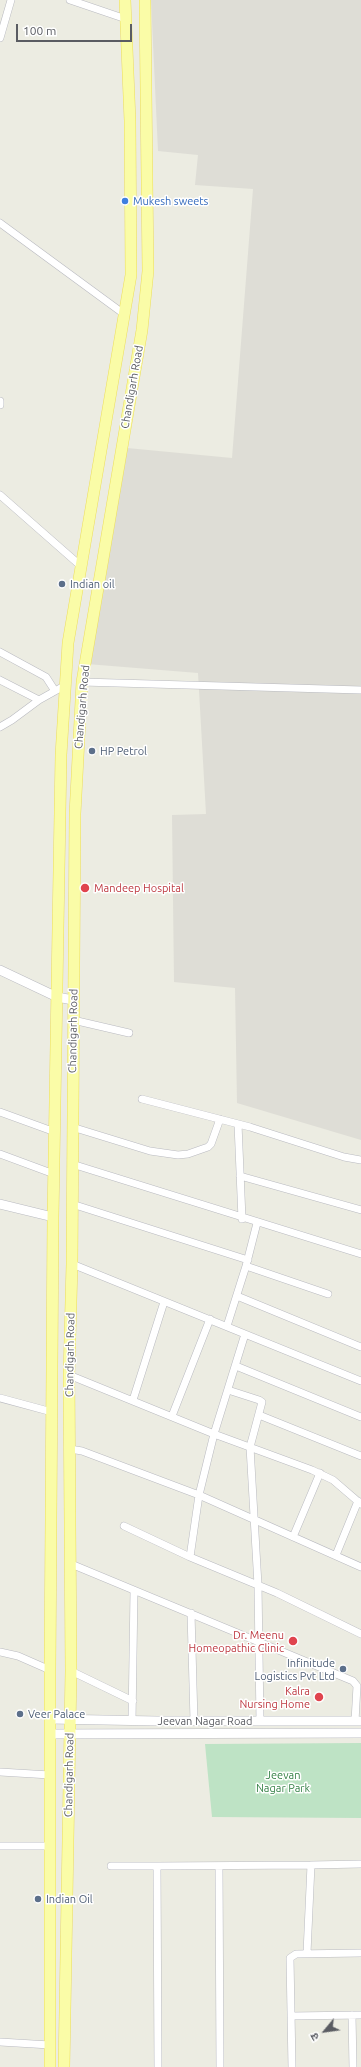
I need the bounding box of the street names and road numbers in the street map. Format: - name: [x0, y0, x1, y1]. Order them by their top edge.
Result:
- street label: Chandigarh Road: [118, 344, 146, 430]
- street label: Chandigarh Road: [72, 664, 92, 750]
- street label: Chandigarh Road: [66, 989, 80, 1073]
- street label: Chandigarh Road: [63, 1313, 77, 1397]
- street label: Jeevan Nagar Road: [158, 1714, 252, 1728]
- street label: Chandigarh Road: [62, 1733, 76, 1817]

